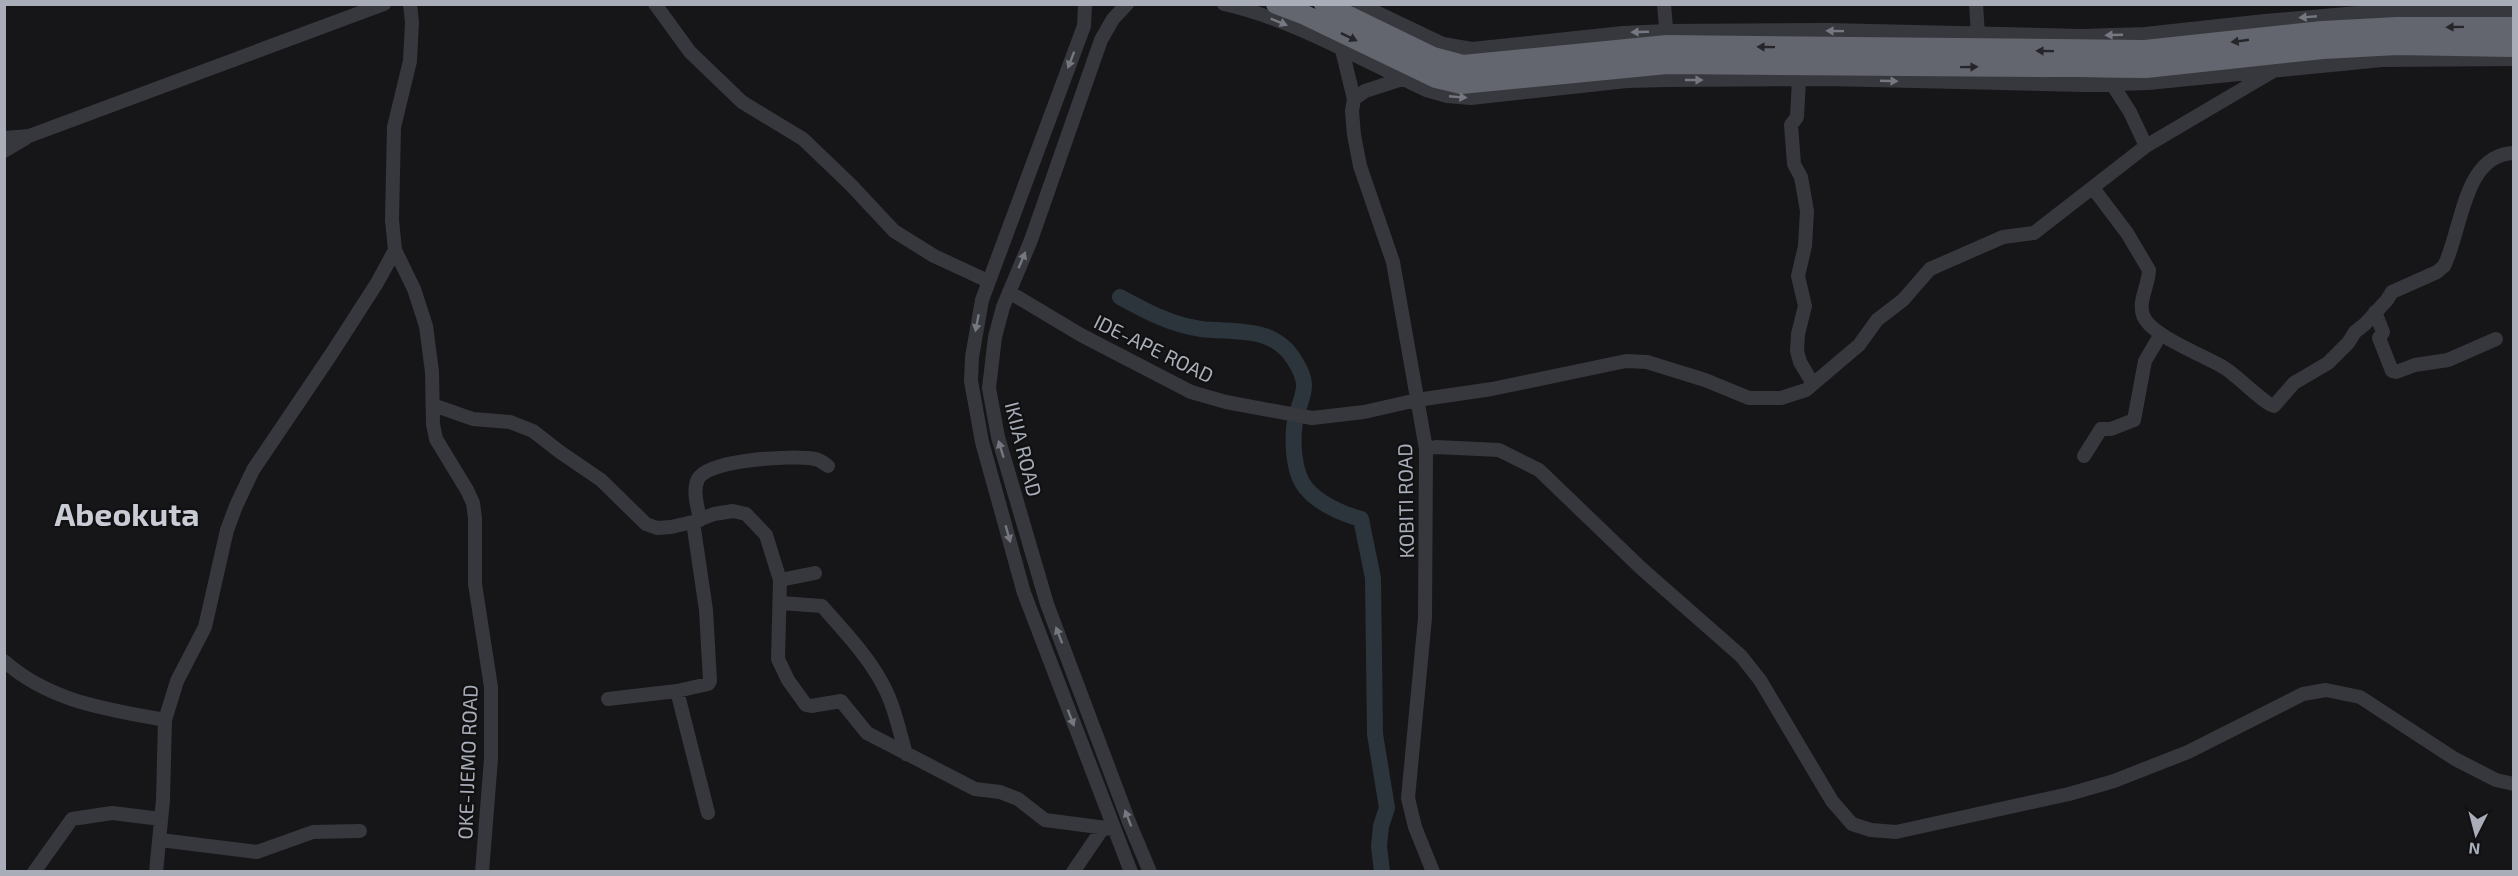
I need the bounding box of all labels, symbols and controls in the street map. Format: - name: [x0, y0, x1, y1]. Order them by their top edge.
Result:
- one-way arrow: [2299, 12, 2318, 22]
- one-way arrow: [1271, 17, 1289, 27]
- one-way arrow: [2446, 22, 2465, 32]
- one-way arrow: [1826, 26, 1845, 35]
- one-way arrow: [1631, 28, 1650, 37]
- one-way arrow: [1340, 31, 1358, 41]
- one-way arrow: [2105, 31, 2124, 40]
- one-way arrow: [2230, 36, 2249, 45]
- one-way arrow: [1757, 42, 1776, 51]
- one-way arrow: [2036, 46, 2055, 55]
- one-way arrow: [1066, 52, 1076, 70]
- one-way arrow: [1959, 62, 1978, 72]
- one-way arrow: [1685, 75, 1704, 85]
- one-way arrow: [1880, 76, 1899, 86]
- one-way arrow: [1449, 92, 1468, 102]
- one-way arrow: [1017, 252, 1026, 269]
- street label: IDE-APE ROAD: [1090, 309, 1218, 387]
- one-way arrow: [972, 313, 981, 332]
- street label: IKIJA ROAD: [1001, 399, 1047, 499]
- one-way arrow: [996, 440, 1005, 458]
- street label: KOBITI ROAD: [1392, 443, 1418, 559]
- district label: Abeokuta: [54, 494, 200, 532]
- one-way arrow: [1003, 525, 1013, 543]
- one-way arrow: [1054, 626, 1063, 644]
- street label: OKE-IJEMO ROAD: [452, 684, 482, 840]
- one-way arrow: [1067, 709, 1076, 727]
- north arrow: [2446, 804, 2506, 864]
- one-way arrow: [1123, 808, 1133, 826]
- text: N: [2468, 839, 2481, 859]

